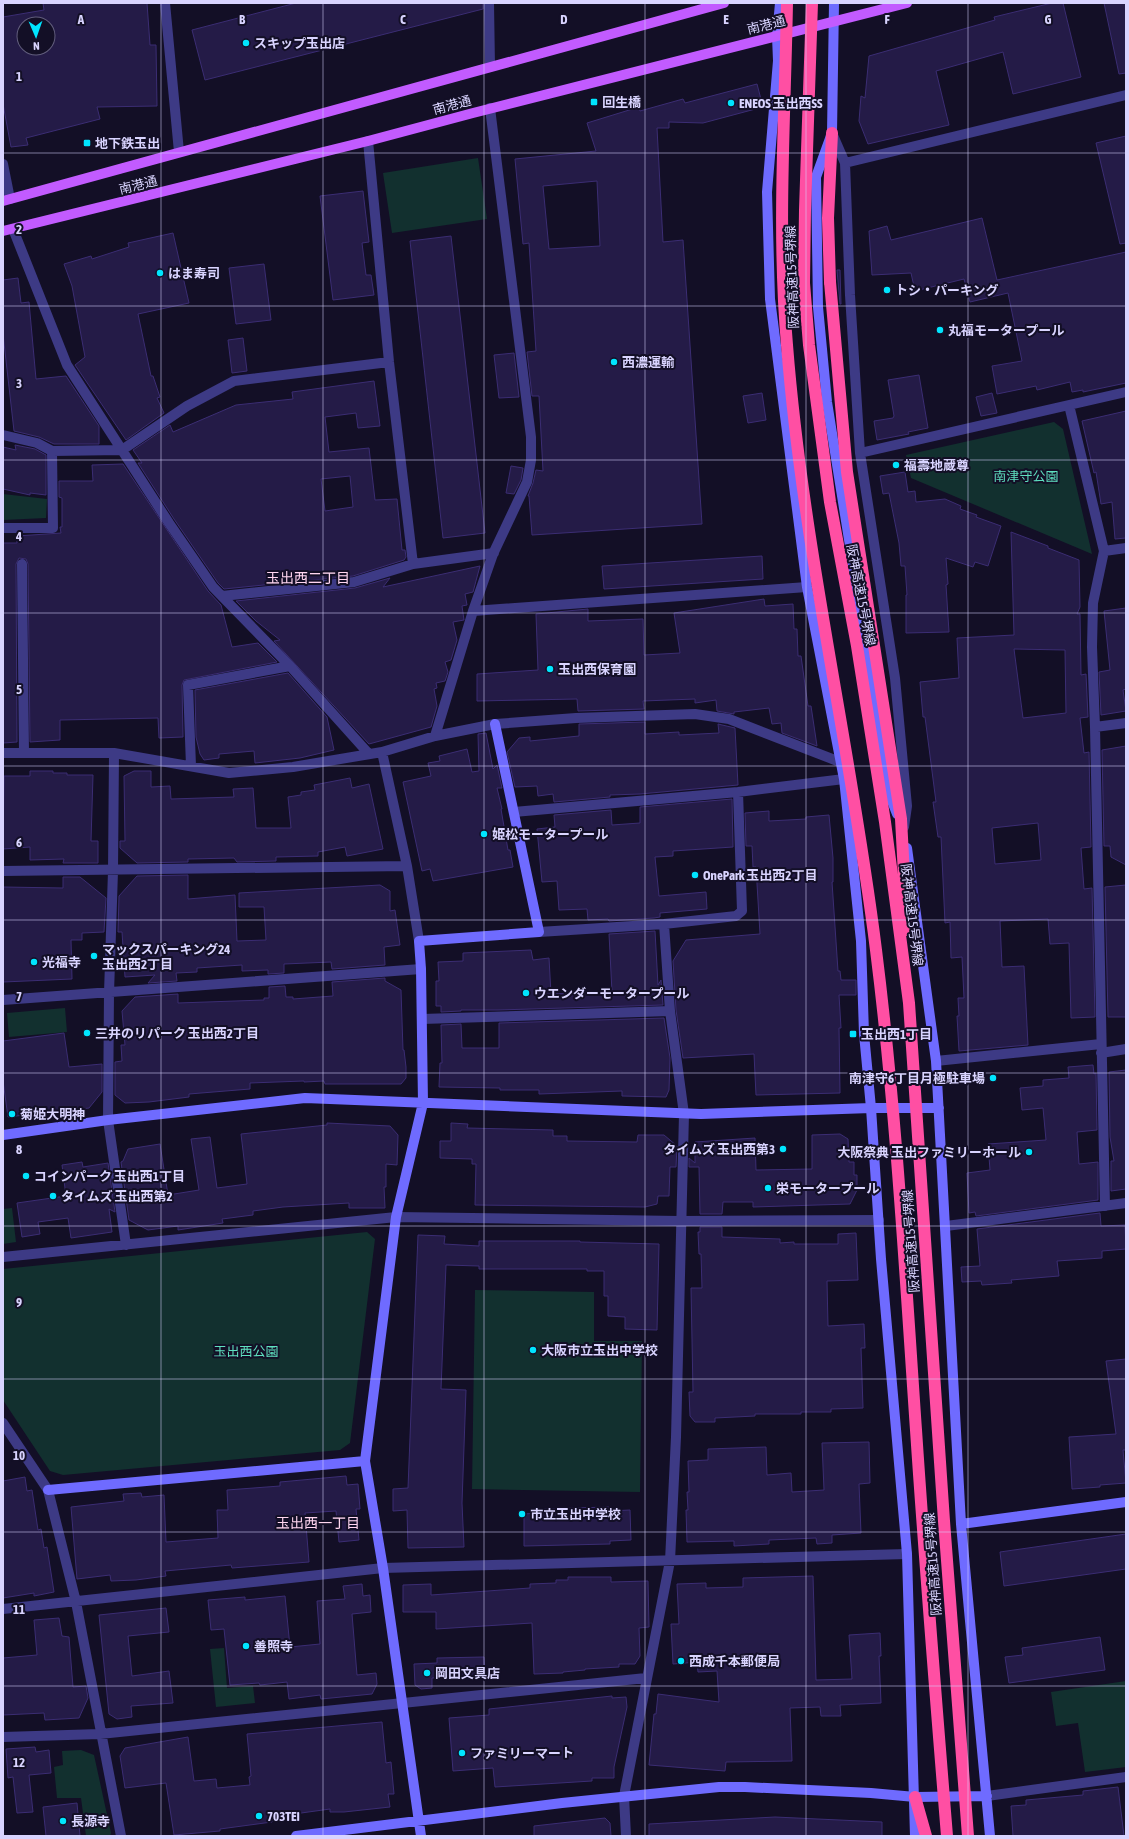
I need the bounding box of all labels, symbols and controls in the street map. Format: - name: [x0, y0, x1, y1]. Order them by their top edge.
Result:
- text: A: [77, 12, 85, 27]
- text: B: [239, 12, 246, 27]
- text: C: [400, 12, 406, 27]
- text: D: [560, 12, 568, 27]
- text: E: [723, 12, 729, 27]
- text: F: [884, 12, 890, 27]
- text: G: [1045, 12, 1052, 27]
- street label: 南港通: [745, 13, 787, 37]
- north arrow: [16, 16, 56, 56]
- place label: スキップ玉出店: [254, 36, 345, 51]
- marker: スキップ玉出店: [241, 38, 251, 48]
- text: N: [33, 40, 40, 52]
- text: 1: [16, 69, 22, 84]
- street label: 南港通: [431, 93, 473, 117]
- place label: 回生橋: [602, 95, 641, 110]
- place label: ENEOS 玉出西SS: [739, 96, 823, 111]
- marker: 回生橋: [589, 97, 599, 107]
- marker: ENEOS 玉出西SS: [726, 98, 736, 108]
- place label: 地下鉄玉出: [95, 136, 160, 151]
- marker: 地下鉄玉出: [82, 138, 92, 148]
- street label: 南港通: [117, 173, 159, 197]
- text: 2: [16, 222, 22, 237]
- street label: 阪神高速15号堺線: [783, 225, 801, 329]
- place label: はま寿司: [168, 266, 220, 281]
- marker: はま寿司: [155, 268, 165, 278]
- place label: トシ・パーキング: [895, 283, 999, 298]
- marker: トシ・パーキング: [882, 285, 892, 295]
- place label: 丸福モータープール: [948, 323, 1064, 338]
- marker: 丸福モータープール: [935, 325, 945, 335]
- place label: 西濃運輸: [622, 355, 675, 370]
- marker: 西濃運輸: [609, 357, 619, 367]
- text: 3: [16, 376, 22, 391]
- place label: 福壽地蔵尊: [904, 458, 969, 473]
- marker: 福壽地蔵尊: [891, 460, 901, 470]
- park label: 南津守公園: [993, 469, 1059, 484]
- text: 4: [15, 529, 22, 544]
- street label: 阪神高速15号堺線: [844, 543, 878, 647]
- district label: 玉出西二丁目: [266, 570, 350, 586]
- place label: 玉出西保育園: [558, 662, 636, 677]
- marker: 玉出西保育園: [545, 664, 555, 674]
- text: 5: [16, 682, 22, 697]
- place label: 姫松モータープール: [492, 827, 608, 842]
- marker: 姫松モータープール: [479, 829, 489, 839]
- text: 6: [16, 835, 22, 850]
- street label: 阪神高速15号堺線: [898, 863, 926, 967]
- place label: OnePark 玉出西2丁目: [703, 868, 817, 883]
- marker: OnePark 玉出西2丁目: [690, 870, 700, 880]
- place label: マックスパーキング24 玉出西2丁目: [102, 942, 230, 972]
- marker: マックスパーキング24 玉出西2丁目: [89, 951, 99, 961]
- place label: 光福寺: [42, 955, 81, 970]
- marker: 光福寺: [29, 957, 39, 967]
- place label: ウエンダーモータープール: [534, 986, 689, 1001]
- marker: ウエンダーモータープール: [521, 988, 531, 998]
- text: 7: [16, 989, 22, 1004]
- place label: 三井のリパーク 玉出西2丁目: [95, 1026, 259, 1041]
- place label: 玉出西1丁目: [861, 1027, 932, 1042]
- marker: 三井のリパーク 玉出西2丁目: [82, 1028, 92, 1038]
- marker: 玉出西1丁目: [848, 1029, 858, 1039]
- place label: 南津守6丁目月極駐車場: [849, 1071, 985, 1086]
- marker: 南津守6丁目月極駐車場: [988, 1073, 998, 1083]
- place label: 菊姫大明神: [20, 1107, 85, 1122]
- marker: 菊姫大明神: [7, 1109, 17, 1119]
- text: 8: [16, 1142, 22, 1157]
- place label: タイムズ 玉出西第3: [663, 1142, 775, 1157]
- marker: タイムズ 玉出西第3: [778, 1144, 788, 1154]
- place label: 大阪祭典 玉出ファミリーホール: [837, 1145, 1021, 1160]
- marker: 大阪祭典 玉出ファミリーホール: [1024, 1147, 1034, 1157]
- place label: コインパーク 玉出西1丁目: [34, 1169, 185, 1184]
- marker: コインパーク 玉出西1丁目: [21, 1171, 31, 1181]
- place label: 栄モータープール: [776, 1181, 879, 1196]
- marker: 栄モータープール: [763, 1183, 773, 1193]
- place label: タイムズ 玉出西第2: [61, 1189, 173, 1204]
- street label: 阪神高速15号堺線: [900, 1189, 922, 1293]
- marker: タイムズ 玉出西第2: [48, 1191, 58, 1201]
- text: 9: [16, 1295, 22, 1310]
- place label: 大阪市立玉出中学校: [541, 1343, 658, 1358]
- park label: 玉出西公園: [213, 1344, 279, 1359]
- marker: 大阪市立玉出中学校: [528, 1345, 538, 1355]
- text: 10: [13, 1448, 25, 1463]
- place label: 市立玉出中学校: [530, 1507, 621, 1522]
- marker: 市立玉出中学校: [517, 1509, 527, 1519]
- street label: 阪神高速15号堺線: [922, 1512, 944, 1616]
- district label: 玉出西一丁目: [276, 1515, 360, 1531]
- text: 11: [13, 1602, 25, 1617]
- place label: 善照寺: [254, 1639, 293, 1654]
- marker: 善照寺: [241, 1641, 251, 1651]
- place label: 西成千本郵便局: [689, 1654, 780, 1669]
- marker: 西成千本郵便局: [676, 1656, 686, 1666]
- place label: 岡田文具店: [435, 1666, 500, 1681]
- marker: 岡田文具店: [422, 1668, 432, 1678]
- place label: ファミリーマート: [470, 1746, 574, 1761]
- marker: ファミリーマート: [457, 1748, 467, 1758]
- text: 12: [13, 1755, 25, 1770]
- place label: 703TEI: [267, 1809, 300, 1824]
- marker: 703TEI: [254, 1811, 264, 1821]
- place label: 長源寺: [71, 1814, 110, 1829]
- marker: 長源寺: [58, 1816, 68, 1826]

